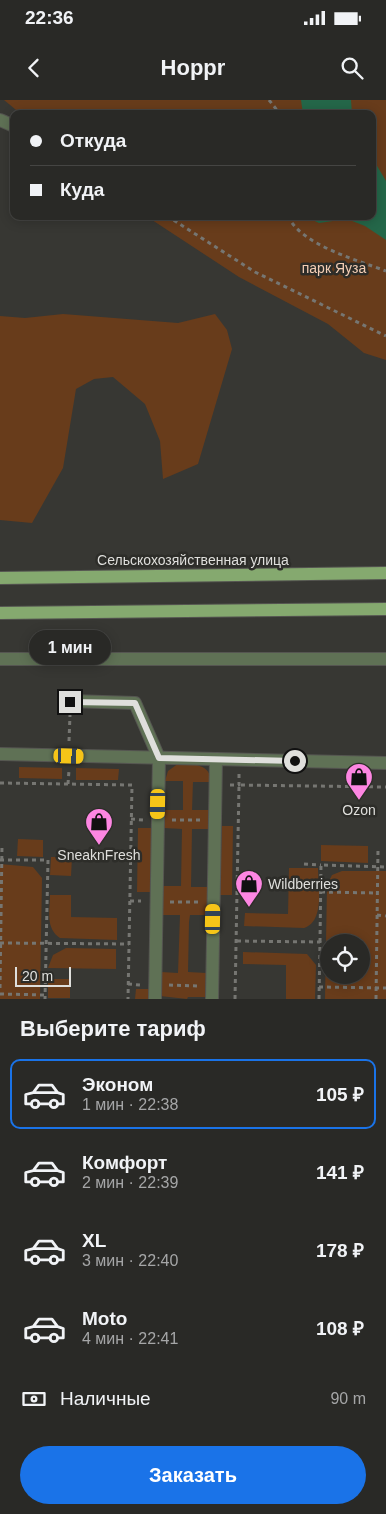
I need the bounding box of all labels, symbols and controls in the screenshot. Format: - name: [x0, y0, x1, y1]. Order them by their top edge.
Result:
- text: 22:36: [25, 7, 74, 28]
- icon: back: [20, 54, 48, 82]
- icon: search: [338, 54, 366, 82]
- text: Hoppr: [161, 55, 225, 80]
- text: Откуда: [60, 130, 126, 151]
- text: Куда: [60, 179, 104, 200]
- park label: парк Яуза: [302, 260, 366, 276]
- street label: Сельскохозяйственная улица: [97, 552, 289, 568]
- callout: 1 мин: [29, 630, 111, 664]
- text: 1 мин: [48, 639, 92, 656]
- route end: [59, 691, 81, 713]
- car: [53, 748, 84, 764]
- route start: [284, 750, 306, 772]
- shop icon: Ozon: [344, 762, 374, 801]
- car: [150, 789, 165, 819]
- place label: Ozon: [342, 802, 376, 818]
- shop icon: SneaknFresh: [84, 807, 114, 846]
- place label: SneaknFresh: [57, 847, 141, 863]
- shop icon: Wildberries: [234, 869, 264, 908]
- place label: Wildberries: [268, 876, 338, 892]
- car: [205, 904, 220, 934]
- map controls: [320, 934, 370, 984]
- button: locate: [320, 934, 370, 984]
- scale bar: [15, 964, 71, 987]
- text: 20 m: [22, 968, 53, 984]
- text: Выберите тариф: [20, 1016, 206, 1041]
- icon: car: [22, 1072, 67, 1117]
- text: Эконом: [82, 1074, 153, 1095]
- text: 105 ₽: [316, 1084, 364, 1105]
- text: 1 мин · 22:38: [82, 1096, 178, 1113]
- icon: car: [22, 1150, 67, 1195]
- text: Комфорт: [82, 1152, 167, 1173]
- text: 141 ₽: [316, 1162, 364, 1183]
- text: 2 мин · 22:39: [82, 1174, 178, 1191]
- icon: car: [22, 1228, 67, 1273]
- text: XL: [82, 1230, 106, 1251]
- text: 178 ₽: [316, 1240, 364, 1261]
- text: 3 мин · 22:40: [82, 1252, 178, 1269]
- icon: car: [22, 1306, 67, 1351]
- text: Moto: [82, 1308, 127, 1329]
- text: 108 ₽: [316, 1318, 364, 1339]
- text: 4 мин · 22:41: [82, 1330, 178, 1347]
- icon: cash: [20, 1385, 48, 1413]
- text: Наличные: [60, 1388, 151, 1409]
- text: 90 m: [330, 1390, 366, 1407]
- button: Заказать: [20, 1446, 366, 1504]

